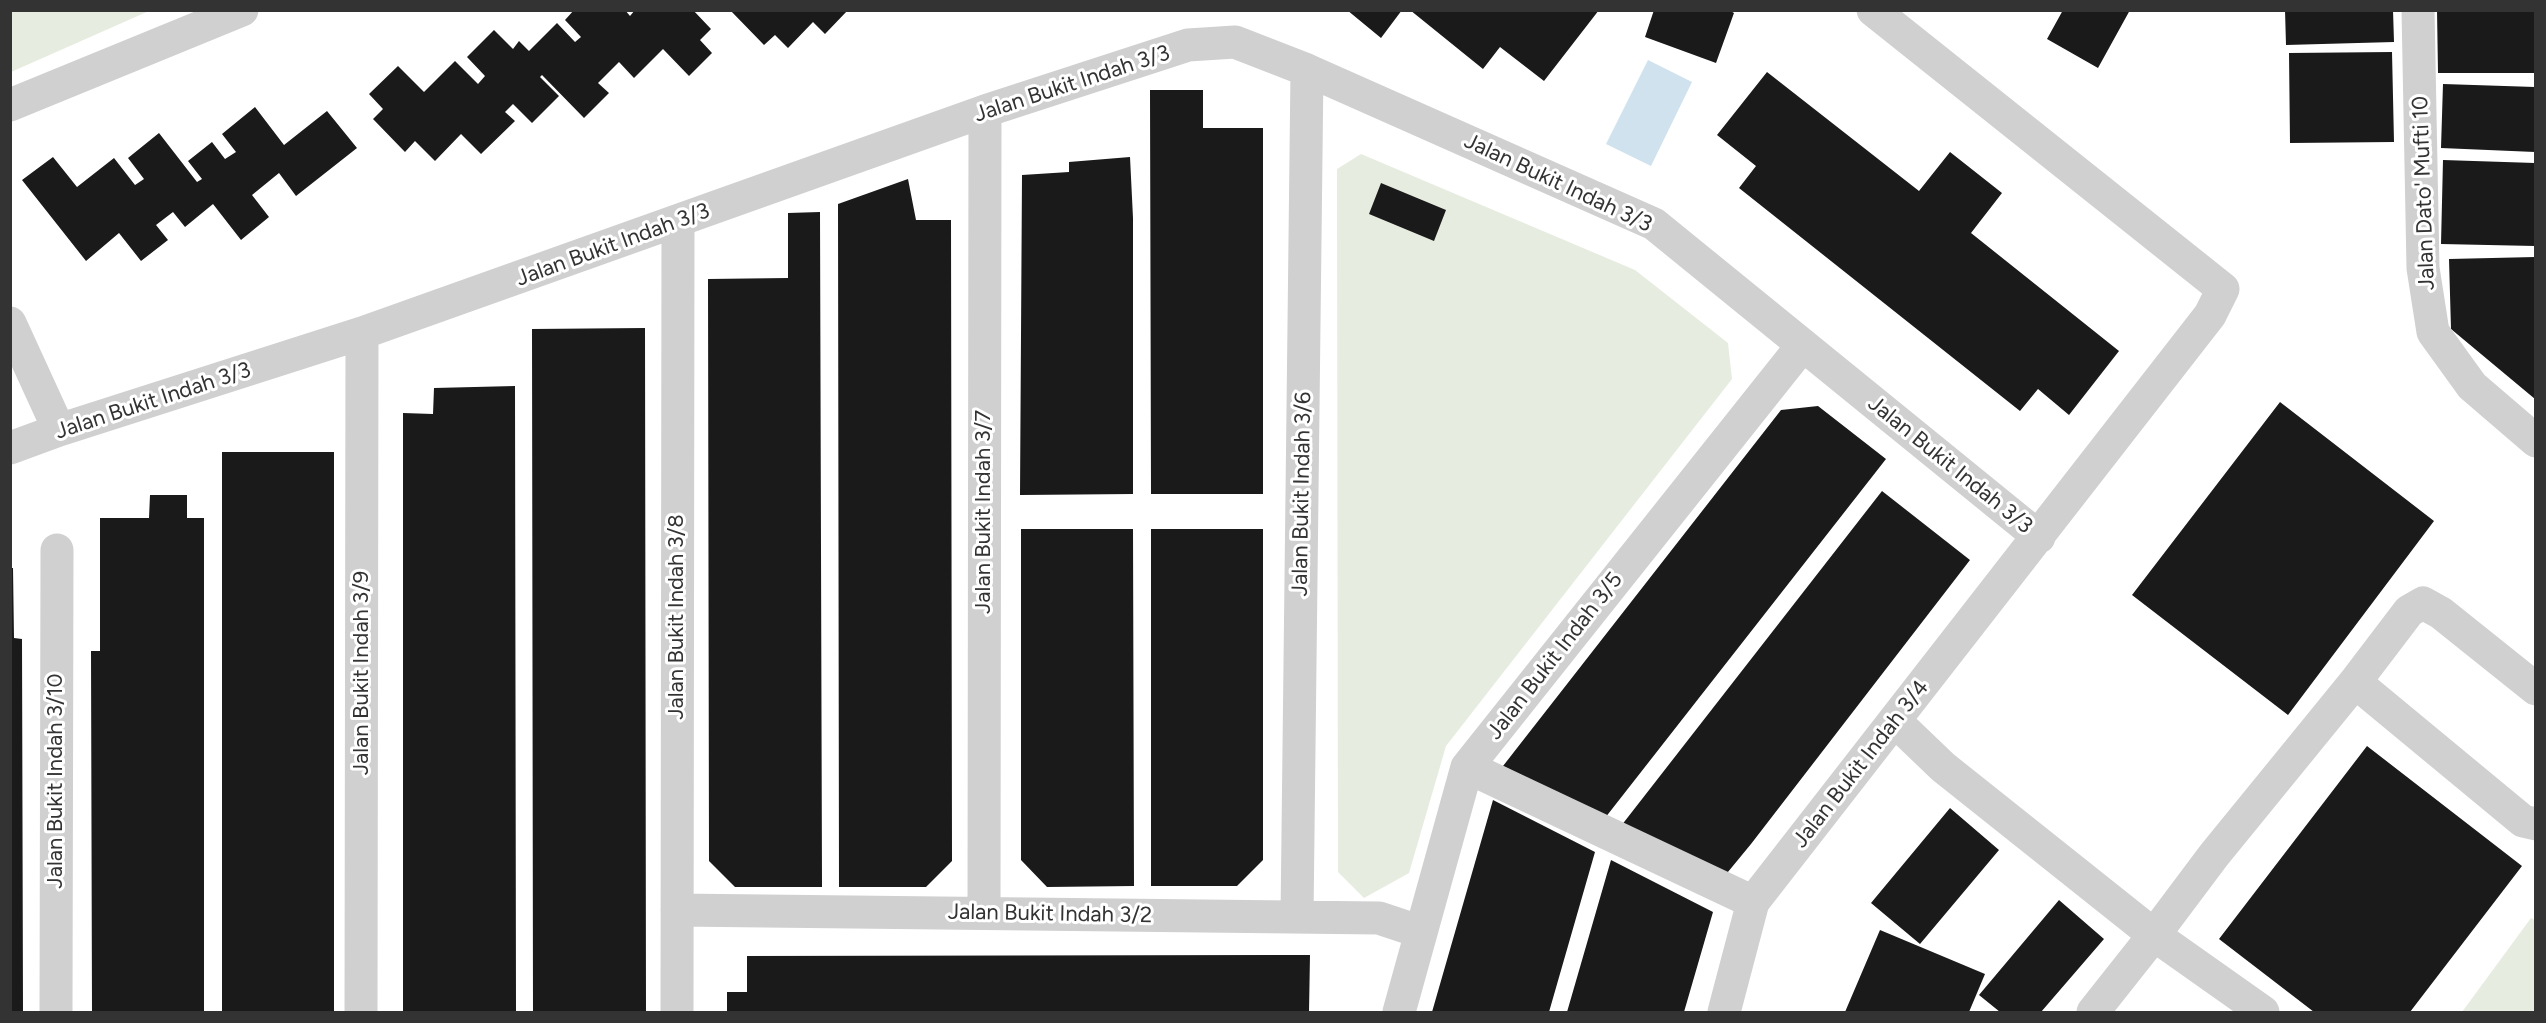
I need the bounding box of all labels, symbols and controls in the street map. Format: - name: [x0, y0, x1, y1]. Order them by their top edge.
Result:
- street label: Jalan Bukit Indah 3/3: [971, 40, 1173, 128]
- street label: Jalan Dato' Mufti 10: [2407, 95, 2441, 291]
- street label: Jalan Bukit Indah 3/3: [1460, 128, 1656, 238]
- street label: Jalan Bukit Indah 3/3: [513, 198, 713, 292]
- street label: Jalan Bukit Indah 3/3: [52, 357, 254, 445]
- street label: Jalan Bukit Indah 3/6: [1287, 391, 1317, 597]
- street label: Jalan Bukit Indah 3/3: [1862, 391, 2038, 539]
- street label: Jalan Bukit Indah 3/7: [971, 410, 997, 614]
- street label: Jalan Bukit Indah 3/8: [664, 514, 690, 720]
- street label: Jalan Bukit Indah 3/5: [1482, 567, 1628, 745]
- street label: Jalan Bukit Indah 3/9: [349, 571, 375, 775]
- street label: Jalan Bukit Indah 3/10: [43, 673, 69, 889]
- street label: Jalan Bukit Indah 3/4: [1787, 675, 1935, 853]
- street label: Jalan Bukit Indah 3/2: [948, 899, 1152, 929]

